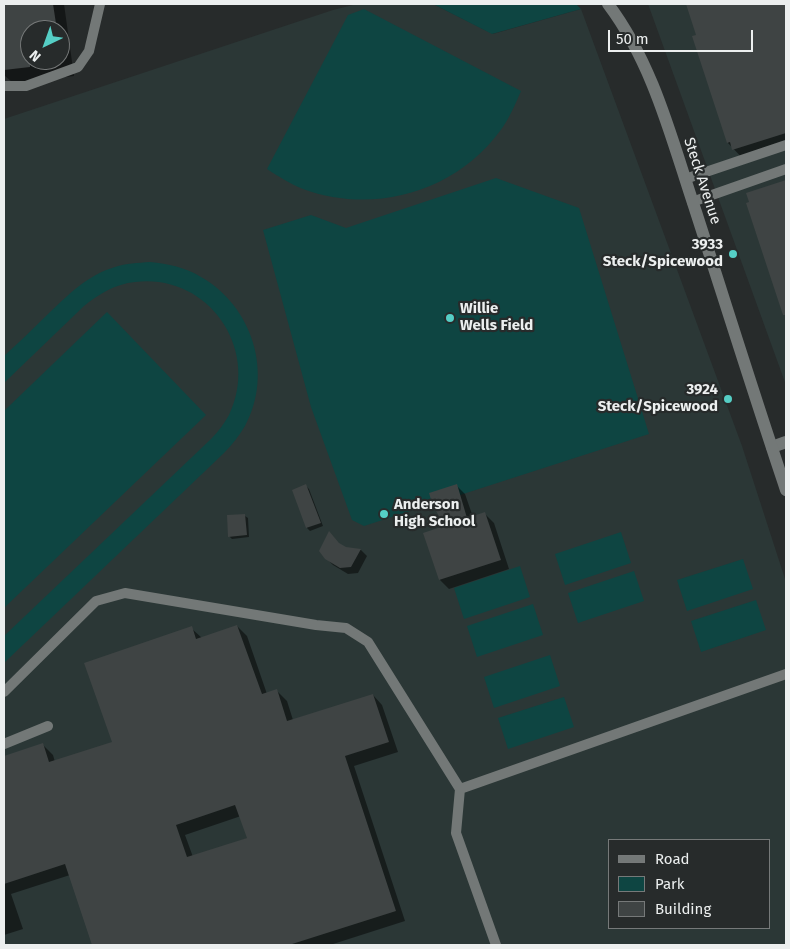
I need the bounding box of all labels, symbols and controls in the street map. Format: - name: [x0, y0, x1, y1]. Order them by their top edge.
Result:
- north arrow: [20, 20, 70, 70]
- scale bar: [610, 20, 755, 52]
- text: 50 m: [616, 30, 649, 48]
- text: N: [26, 46, 44, 65]
- street label: Steck Avenue: [680, 135, 724, 227]
- place label: 3933 Steck/Spicewood: [603, 236, 723, 271]
- marker: 3933 Steck/Spicewood: [727, 248, 739, 260]
- place label: Willie Wells Field: [460, 300, 533, 335]
- marker: Willie Wells Field: [444, 312, 456, 324]
- place label: 3924 Steck/Spicewood: [598, 381, 718, 416]
- marker: 3924 Steck/Spicewood: [722, 393, 734, 405]
- place label: Anderson High School: [394, 496, 475, 531]
- marker: Anderson High School: [378, 508, 390, 520]
- legend: [608, 839, 770, 929]
- text: Road: [655, 850, 690, 868]
- text: Park: [655, 875, 685, 893]
- text: Building: [655, 900, 711, 918]

